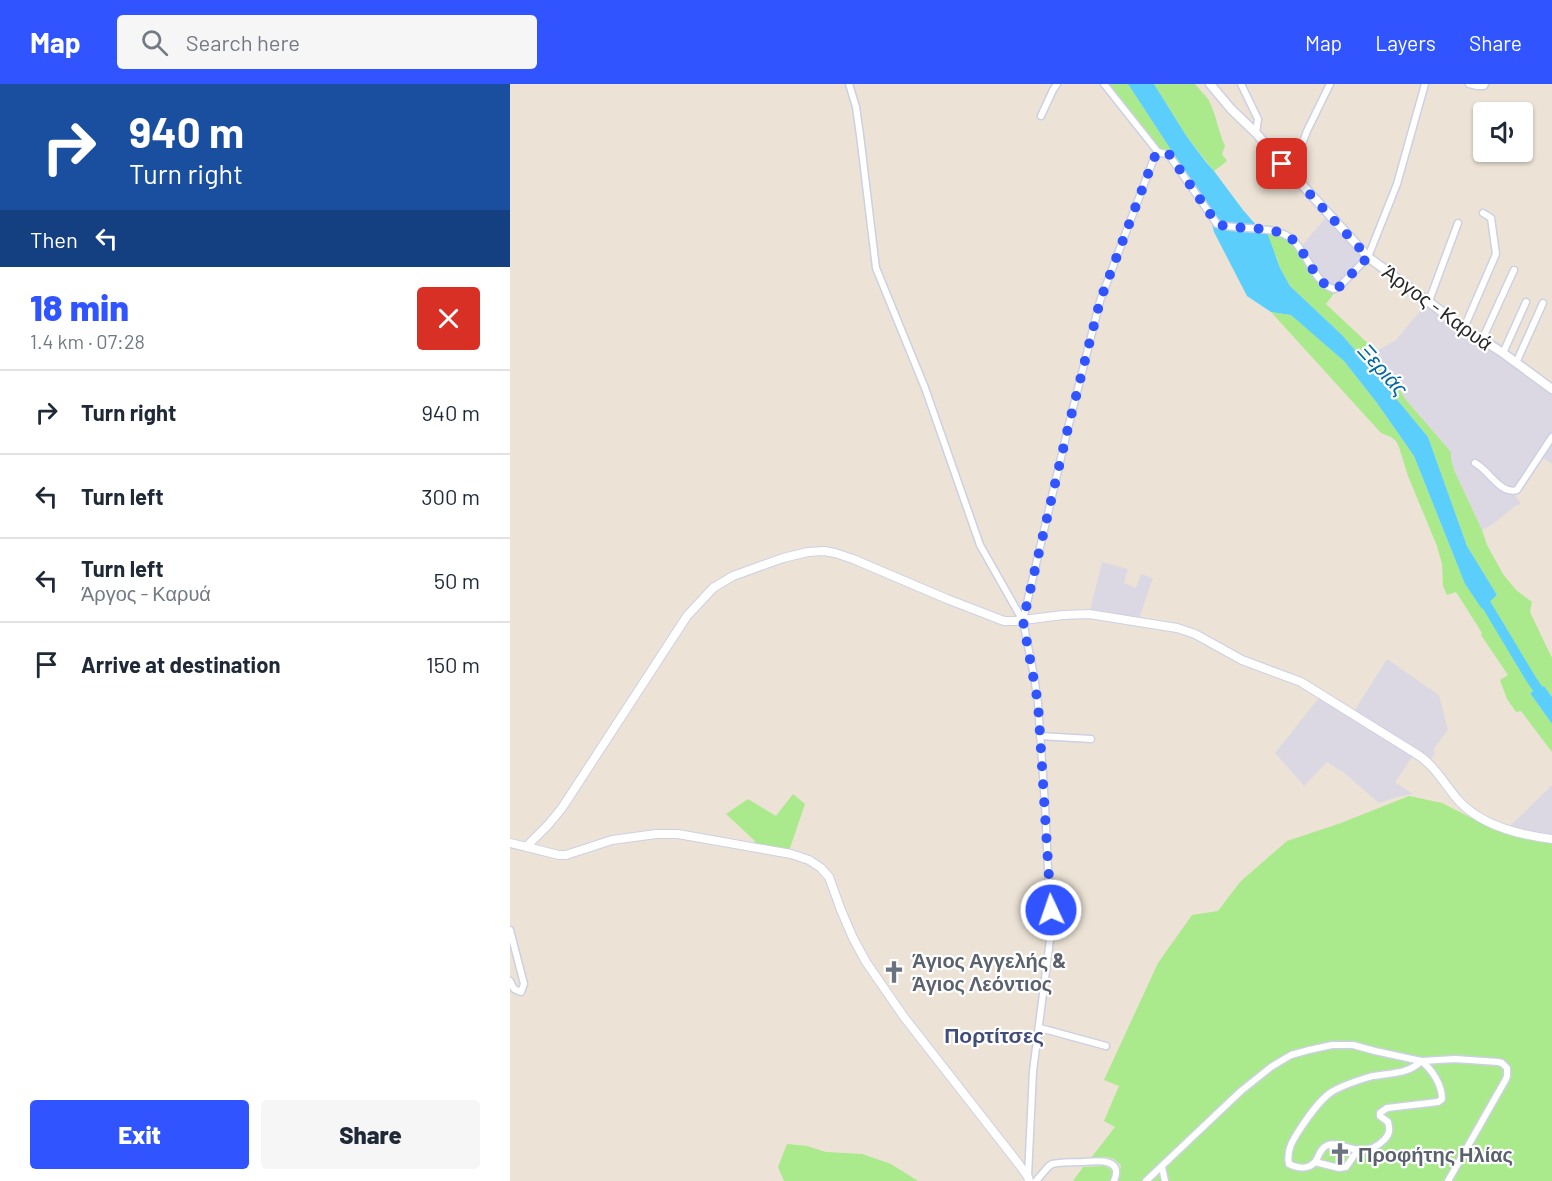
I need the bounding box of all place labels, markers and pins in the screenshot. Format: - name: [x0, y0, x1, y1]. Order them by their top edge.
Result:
- pin: [1256, 138, 1307, 189]
- place label: Άγιος Αγγελής & Άγιος Λεόντιος: [912, 948, 1066, 995]
- church icon: Άγιος Αγγελής & Άγιος Λεόντιος: [881, 959, 907, 985]
- church icon: Προφήτης Ηλίας: [1327, 1141, 1353, 1167]
- place label: Προφήτης Ηλίας: [1358, 1142, 1513, 1166]

